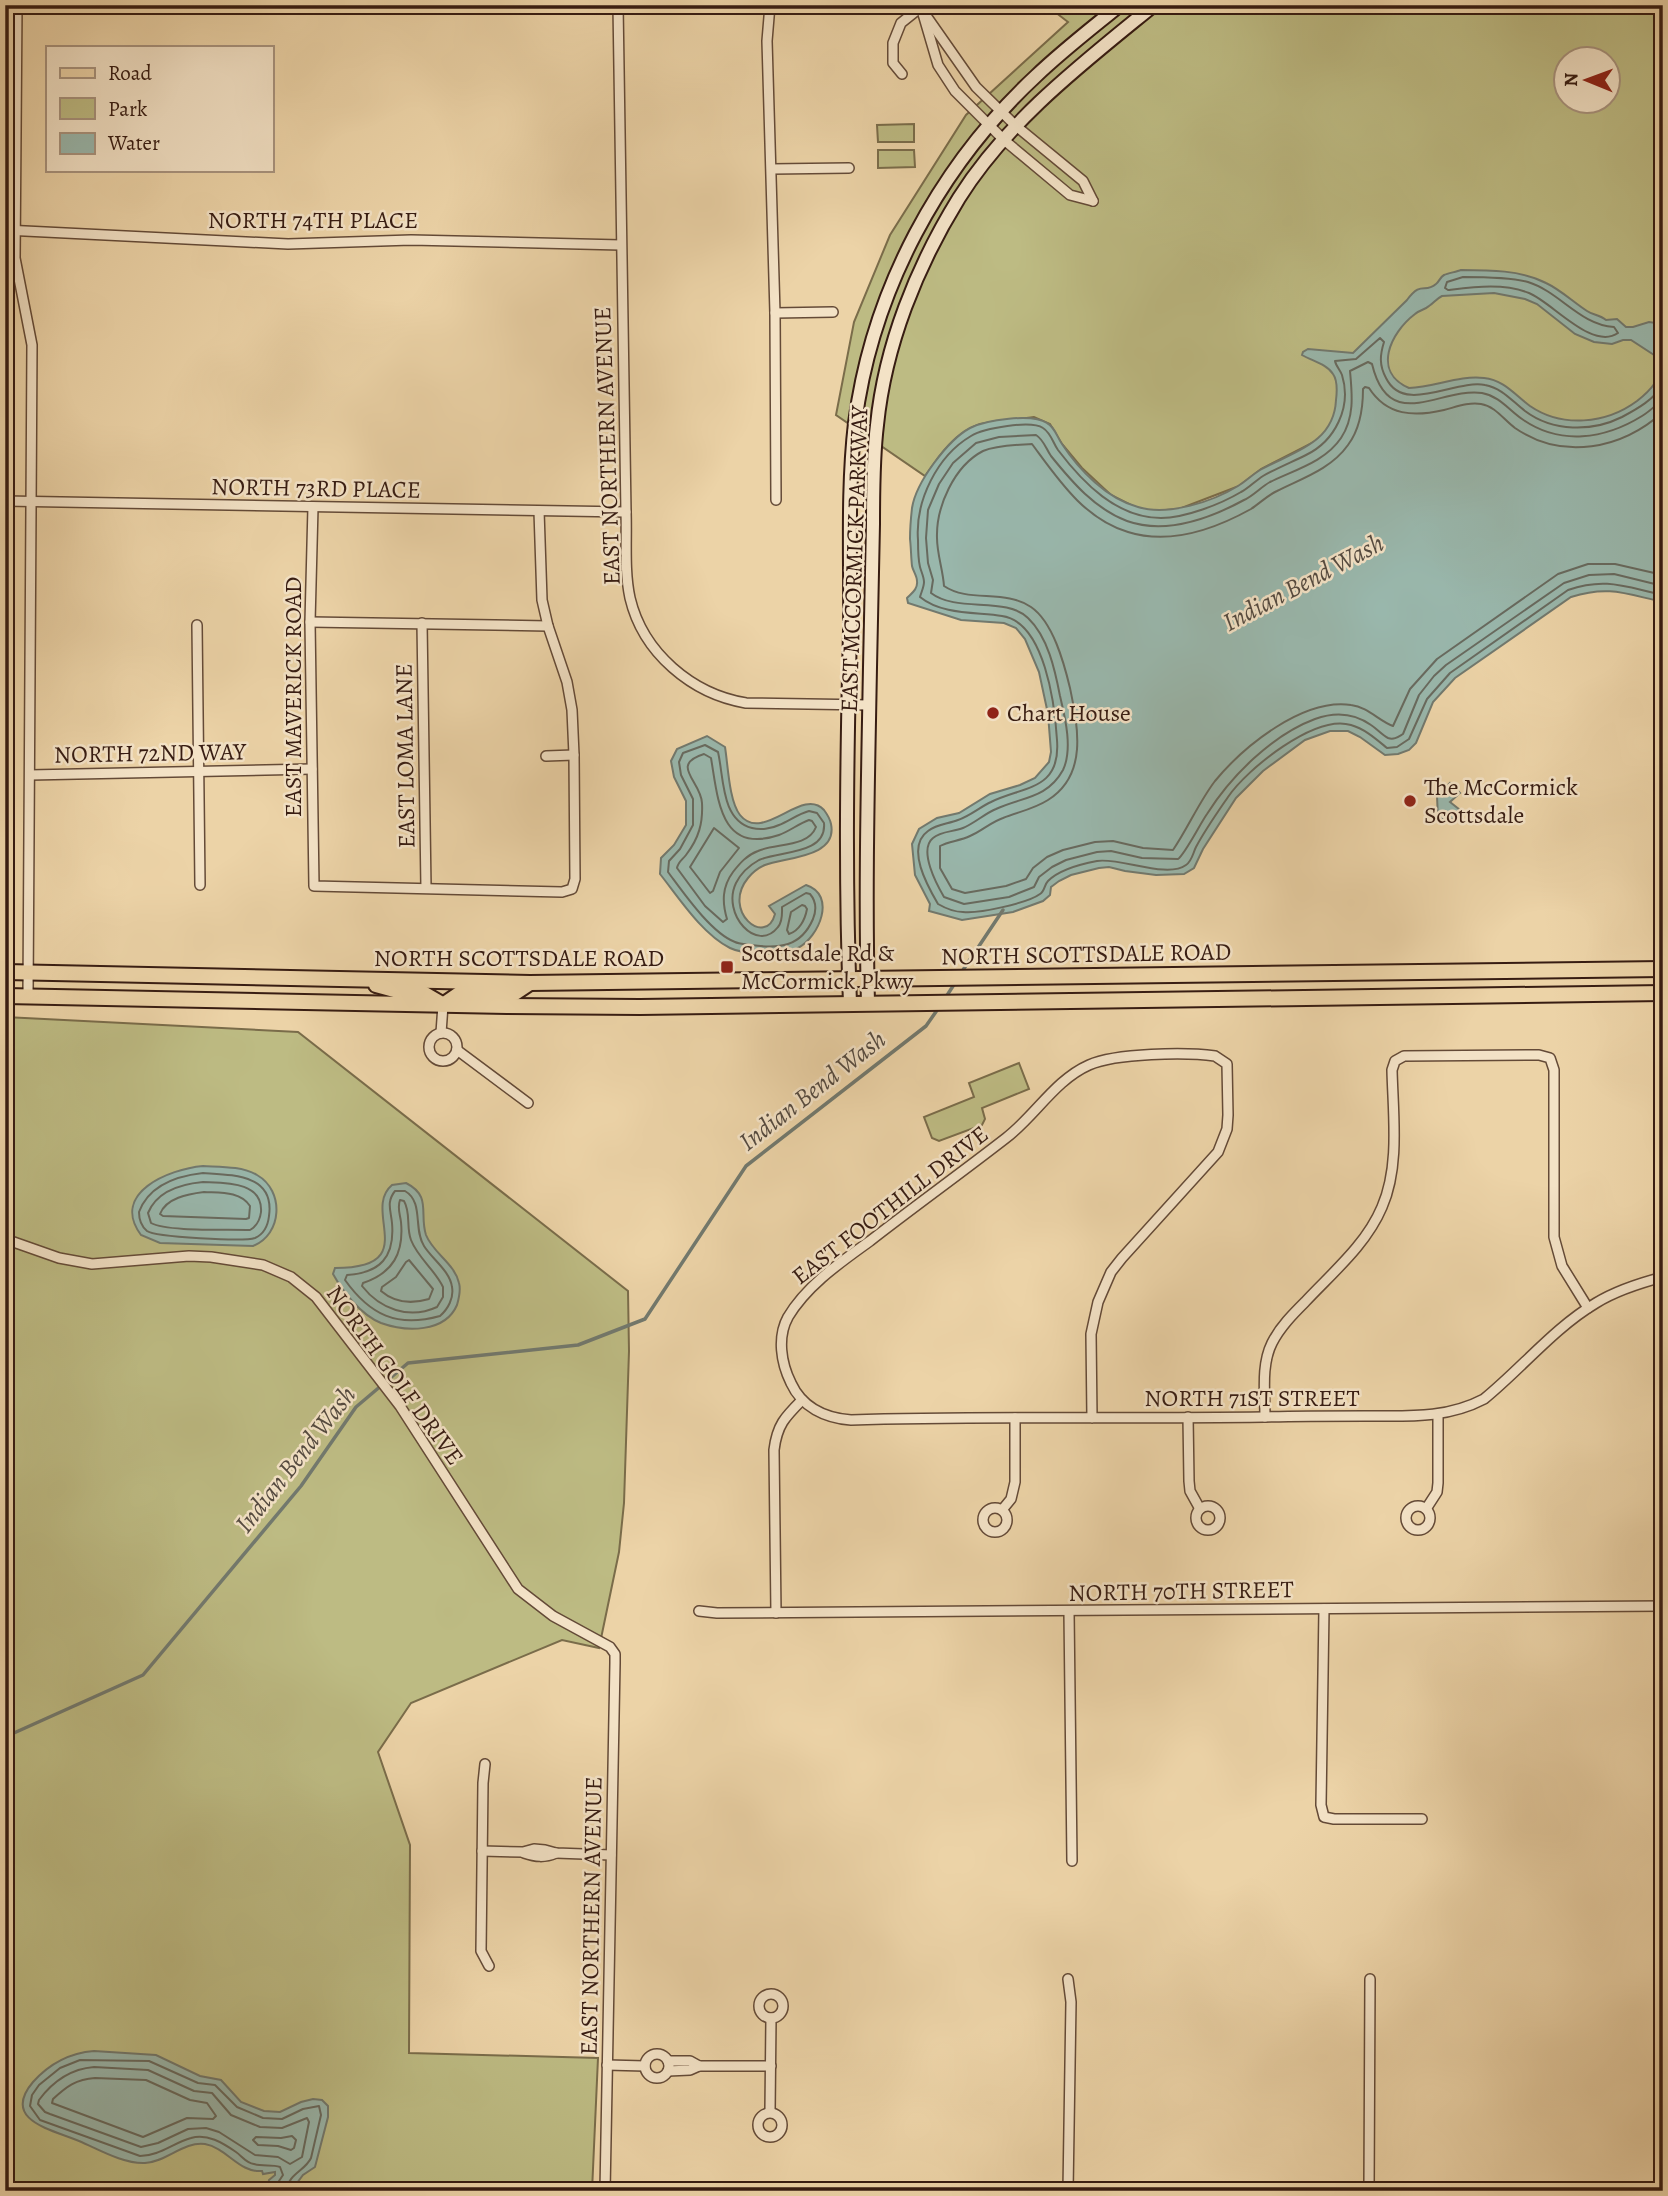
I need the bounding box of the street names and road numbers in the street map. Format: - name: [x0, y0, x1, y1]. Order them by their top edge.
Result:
- street label: NORTH 74TH PLACE: [208, 204, 418, 236]
- street label: EAST NORTHERN AVENUE: [586, 306, 628, 586]
- street label: EAST MCCORMICK PARKWAY: [833, 404, 875, 713]
- street label: NORTH 73RD PLACE: [211, 470, 421, 506]
- street label: EAST MAVERICK ROAD: [277, 577, 309, 817]
- street label: EAST LOMA LANE: [387, 663, 423, 849]
- street label: NORTH 72ND WAY: [54, 735, 247, 771]
- street label: NORTH SCOTTSDALE ROAD: [941, 935, 1231, 973]
- street label: NORTH SCOTTSDALE ROAD: [374, 942, 664, 974]
- street label: EAST FOOTHILL DRIVE: [785, 1118, 995, 1292]
- street label: NORTH GOLF DRIVE: [319, 1279, 471, 1471]
- street label: NORTH 71ST STREET: [1144, 1382, 1360, 1414]
- street label: NORTH 70TH STREET: [1068, 1573, 1294, 1609]
- street label: EAST NORTHERN AVENUE: [573, 1776, 609, 2056]

